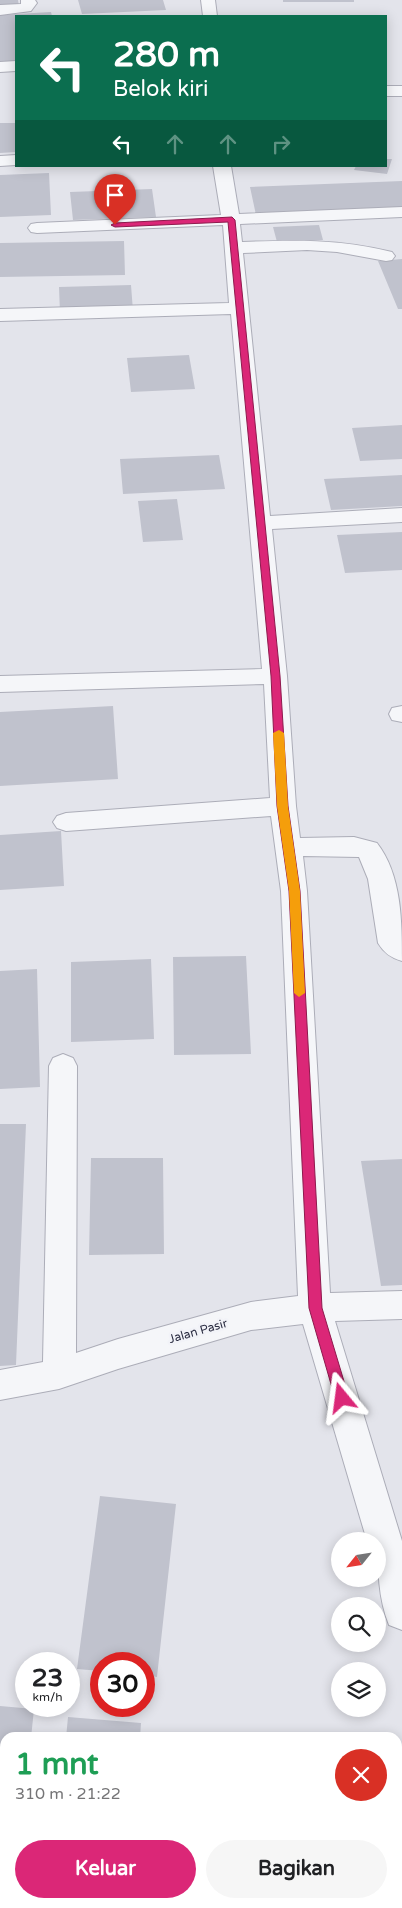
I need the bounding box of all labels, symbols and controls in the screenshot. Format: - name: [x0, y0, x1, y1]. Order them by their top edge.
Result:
- text: 280 m: [113, 34, 220, 76]
- icon: left: [30, 35, 95, 100]
- text: Belok kiri: [113, 76, 209, 102]
- icon: left: [108, 130, 136, 158]
- icon: ahead: [161, 130, 189, 158]
- icon: ahead: [214, 130, 242, 158]
- icon: right: [267, 130, 295, 158]
- pin: [94, 174, 136, 225]
- icon: arrive: [101, 181, 129, 209]
- street label: Jalan Pasir: [167, 1316, 229, 1346]
- position arrow: [315, 1371, 367, 1423]
- north arrow: [331, 1532, 386, 1588]
- map controls: [331, 1532, 386, 1717]
- button: search: [331, 1597, 386, 1652]
- speed limit sign: 30: [90, 1652, 155, 1717]
- button: layers: [331, 1662, 386, 1717]
- text: 23: [32, 1663, 63, 1693]
- text: km/h: [32, 1690, 63, 1704]
- text: 1 mnt: [15, 1746, 99, 1783]
- button: close: [335, 1749, 387, 1801]
- text: 310 m · 21:22: [15, 1784, 121, 1804]
- button: Keluar: [15, 1840, 196, 1898]
- button: Bagikan: [206, 1840, 387, 1898]

